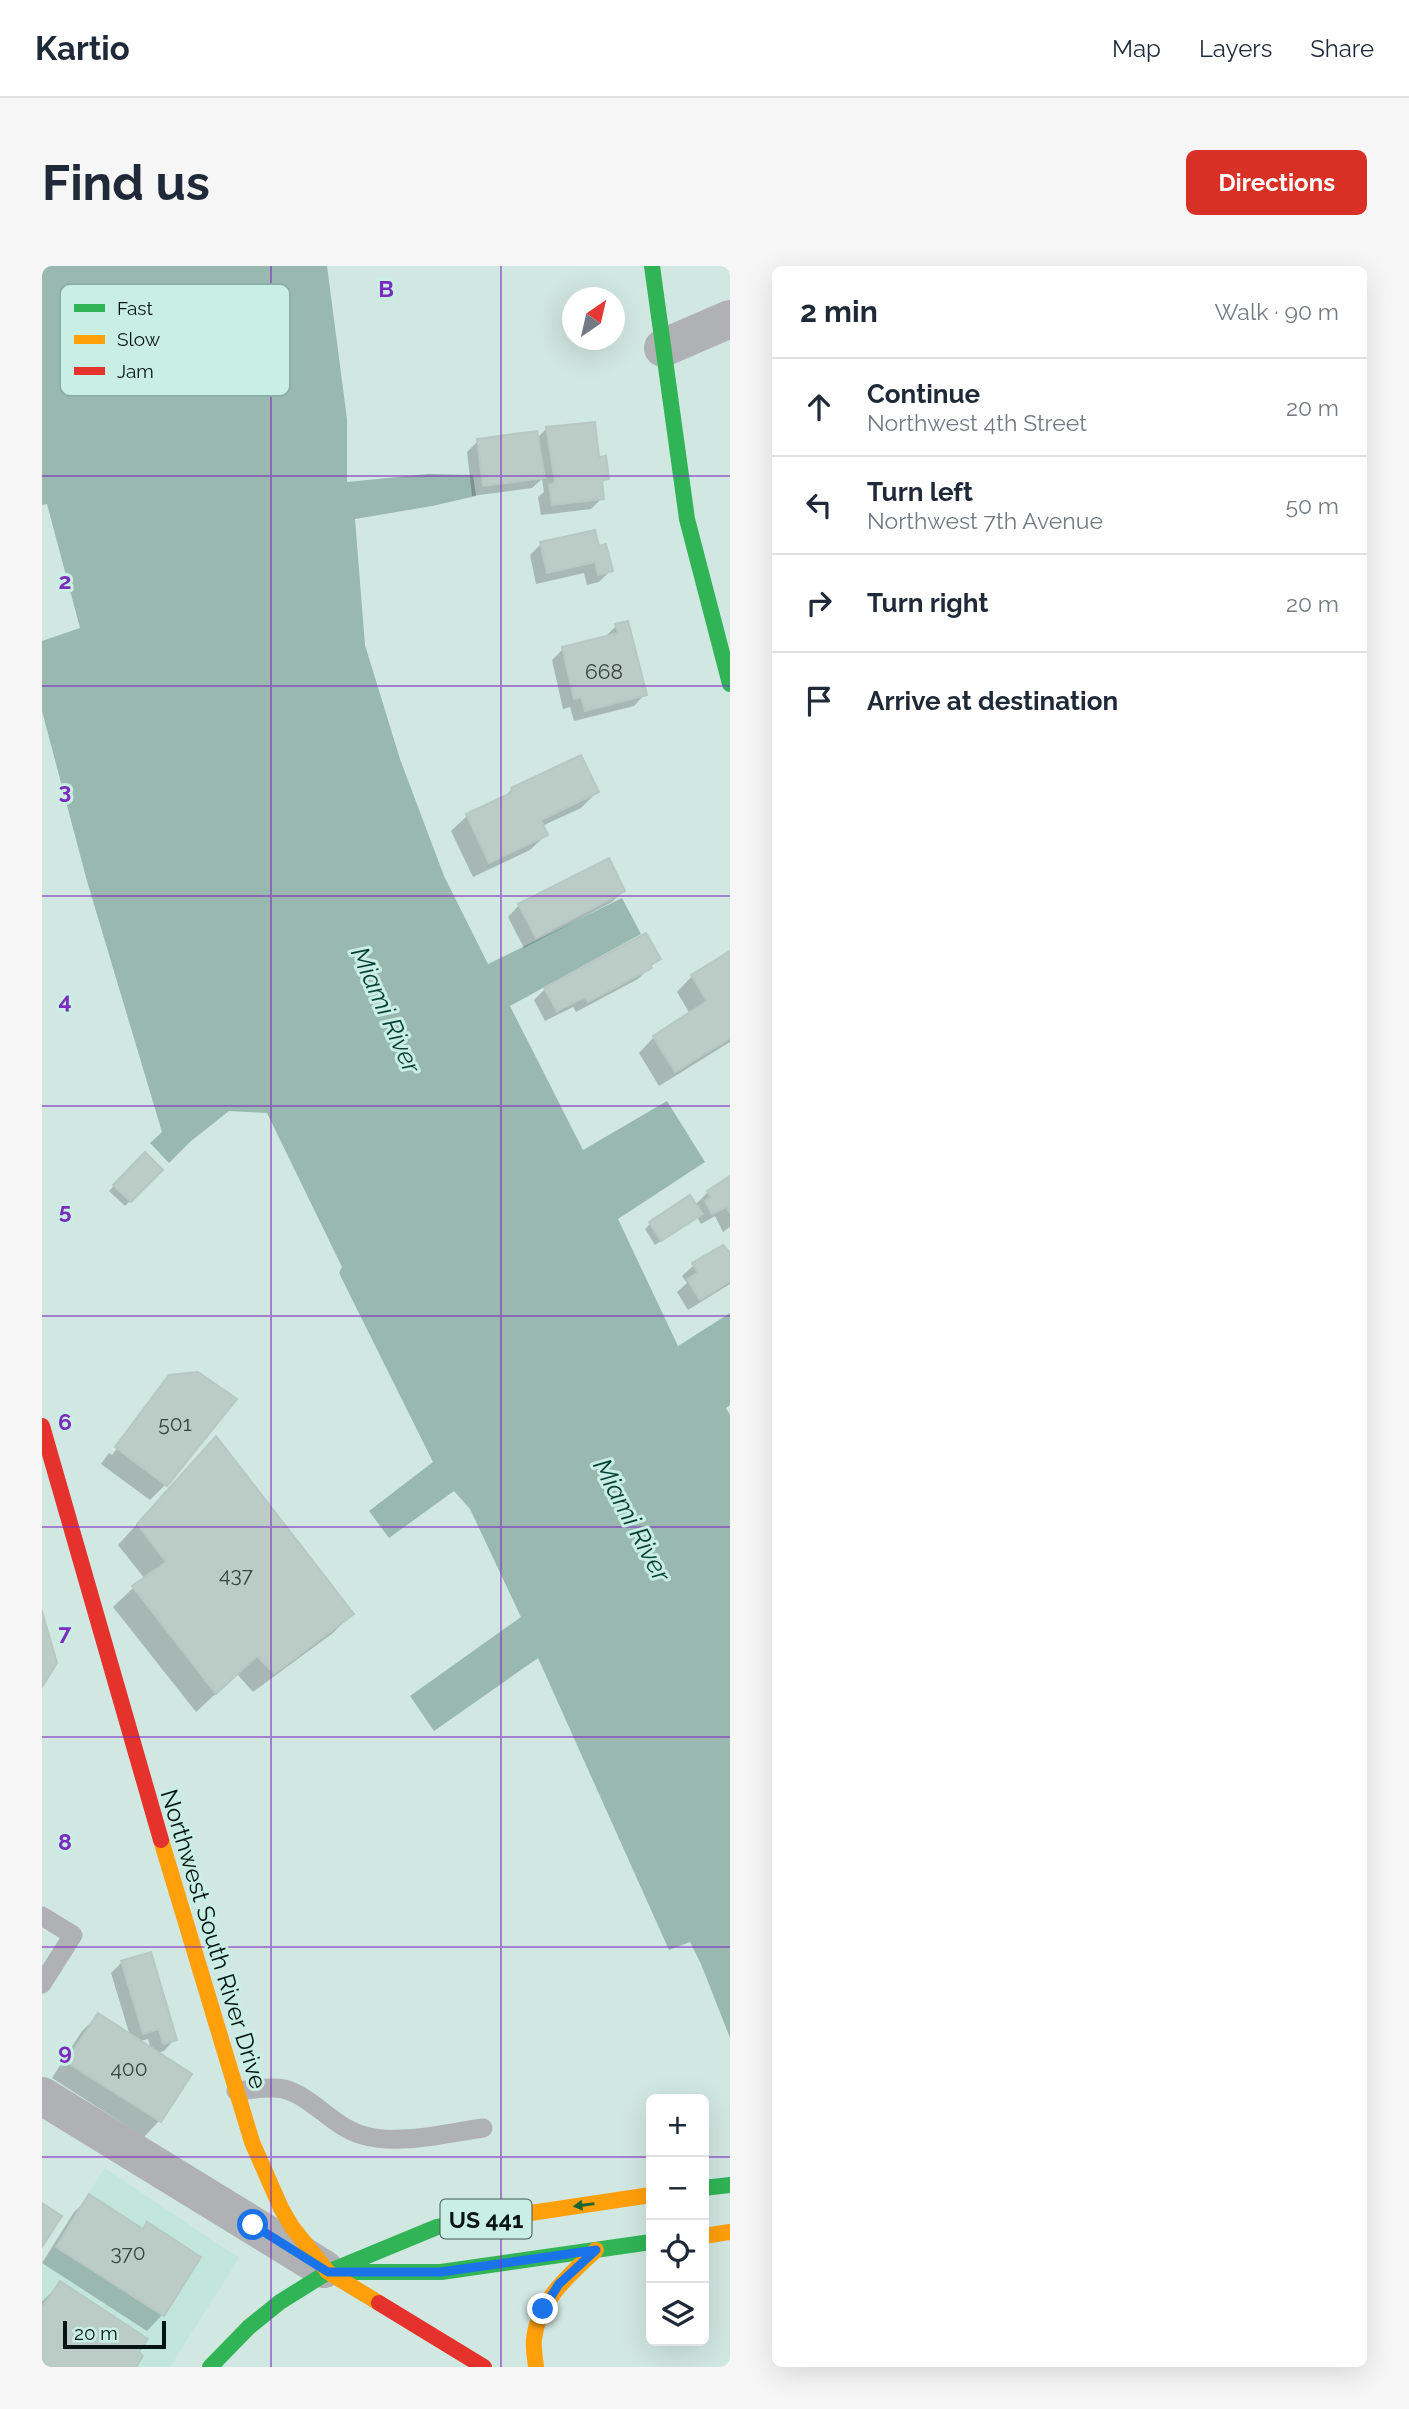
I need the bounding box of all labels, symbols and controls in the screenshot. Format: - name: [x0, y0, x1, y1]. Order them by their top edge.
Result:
- text: Kartio: [35, 29, 130, 68]
- text: Map: [1112, 34, 1161, 63]
- text: Layers: [1199, 34, 1272, 63]
- text: Share: [1310, 34, 1374, 63]
- button: Directions: [1186, 150, 1367, 215]
- text: Find us: [42, 154, 210, 211]
- text: B: [378, 275, 394, 302]
- legend: [60, 284, 290, 396]
- north arrow: [562, 287, 625, 350]
- text: 2 min: [800, 294, 878, 329]
- text: Fast: [117, 297, 153, 319]
- text: Walk · 90 m: [1215, 298, 1339, 325]
- text: Slow: [117, 328, 161, 350]
- text: Jam: [117, 360, 154, 382]
- text: Continue: [867, 379, 980, 409]
- icon: ahead: [800, 388, 838, 426]
- text: 20 m: [1286, 394, 1339, 421]
- text: Northwest 4th Street: [867, 409, 1087, 436]
- text: Turn left: [867, 477, 973, 507]
- icon: left: [800, 486, 838, 524]
- text: 50 m: [1285, 492, 1339, 519]
- text: Northwest 7th Avenue: [867, 507, 1103, 534]
- text: 2: [59, 567, 71, 594]
- icon: right: [800, 584, 838, 622]
- text: Turn right: [867, 588, 988, 618]
- text: 20 m: [1286, 590, 1339, 617]
- house number: 668: [585, 659, 623, 684]
- icon: arrive: [800, 682, 838, 720]
- text: Arrive at destination: [867, 686, 1118, 716]
- text: 3: [59, 777, 71, 804]
- water label: Miami River: [345, 942, 428, 1079]
- text: 4: [58, 987, 72, 1014]
- text: 5: [59, 1197, 72, 1224]
- text: 6: [58, 1408, 72, 1435]
- house number: 501: [158, 1411, 192, 1436]
- water label: Miami River: [587, 1453, 677, 1588]
- house number: 437: [219, 1562, 254, 1587]
- text: 7: [59, 1618, 72, 1645]
- street label: Northwest South River Drive: [155, 1786, 273, 2092]
- text: 8: [58, 1828, 72, 1855]
- text: 9: [58, 2038, 72, 2065]
- house number: 400: [110, 2056, 148, 2081]
- map controls: [646, 2094, 709, 2346]
- button: +: [646, 2094, 709, 2157]
- button: −: [646, 2157, 709, 2220]
- road number: US 441: [440, 2200, 532, 2238]
- one-way arrow: [573, 2200, 595, 2211]
- route start: [237, 2209, 268, 2240]
- button: locate: [646, 2220, 709, 2283]
- house number: 370: [110, 2240, 146, 2265]
- button: layers: [646, 2283, 709, 2346]
- route end: [527, 2293, 558, 2324]
- scale bar: [63, 2318, 166, 2350]
- text: 20 m: [74, 2322, 118, 2344]

